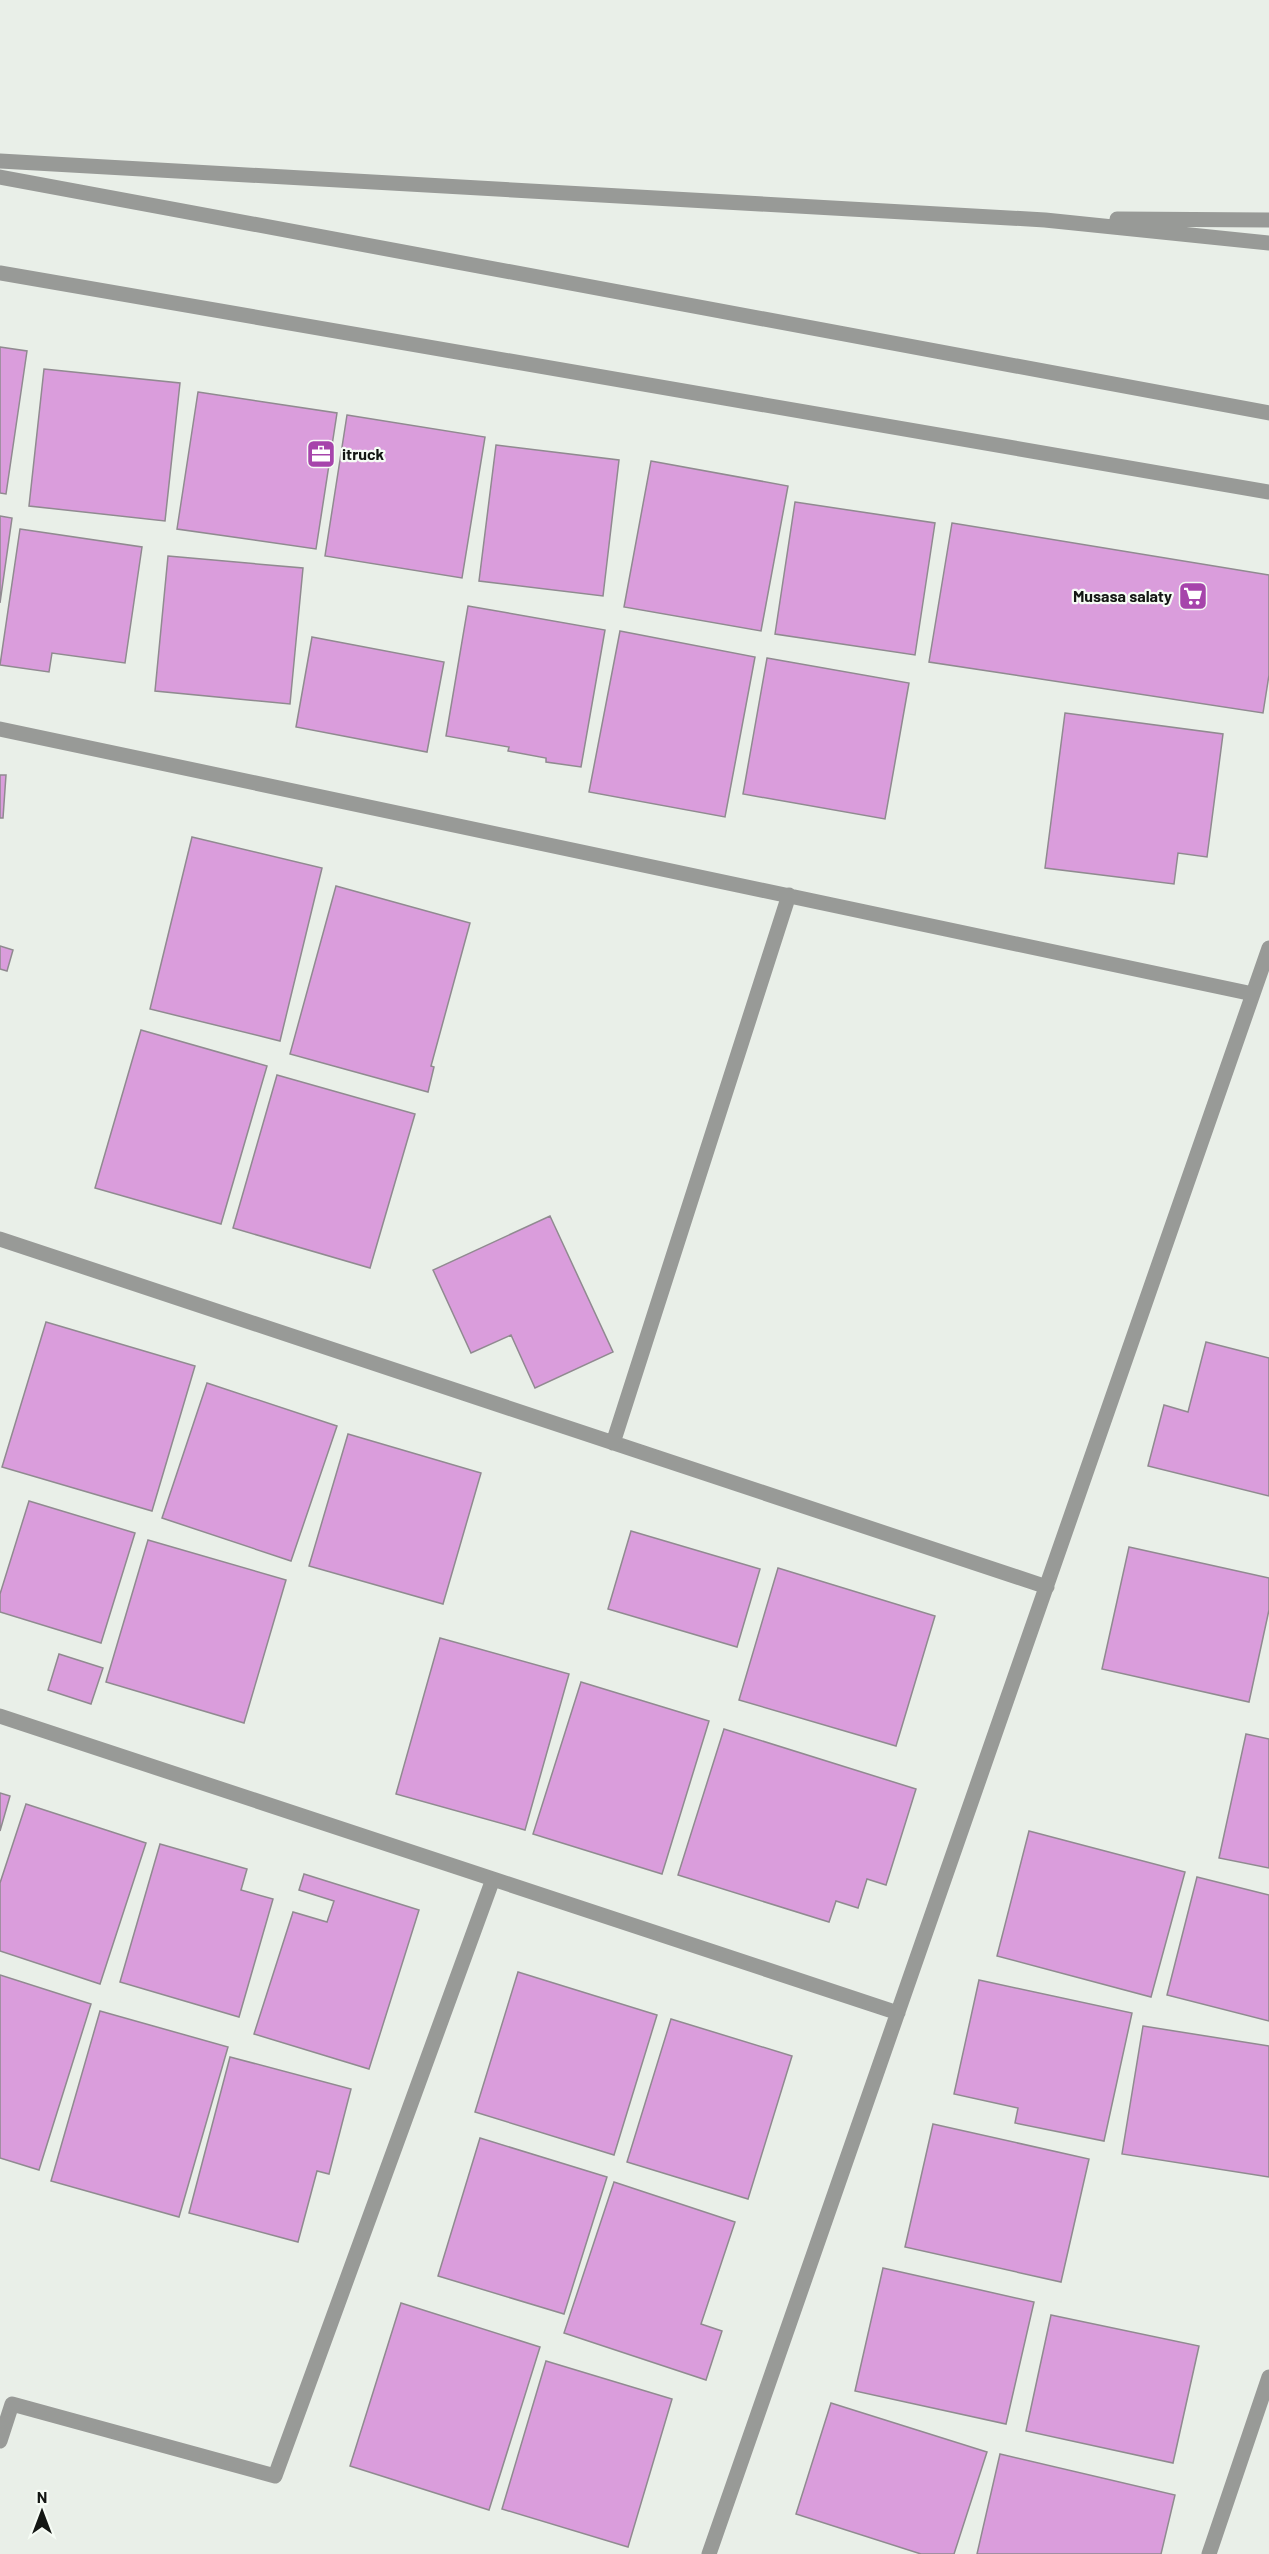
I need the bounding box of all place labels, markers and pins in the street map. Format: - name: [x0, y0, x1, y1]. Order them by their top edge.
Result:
- office icon: itruck: [305, 438, 337, 470]
- place label: itruck: [342, 444, 385, 463]
- supermarket icon: Musasa salaty: [1177, 580, 1209, 612]
- place label: Musasa salaty: [1073, 586, 1172, 605]

